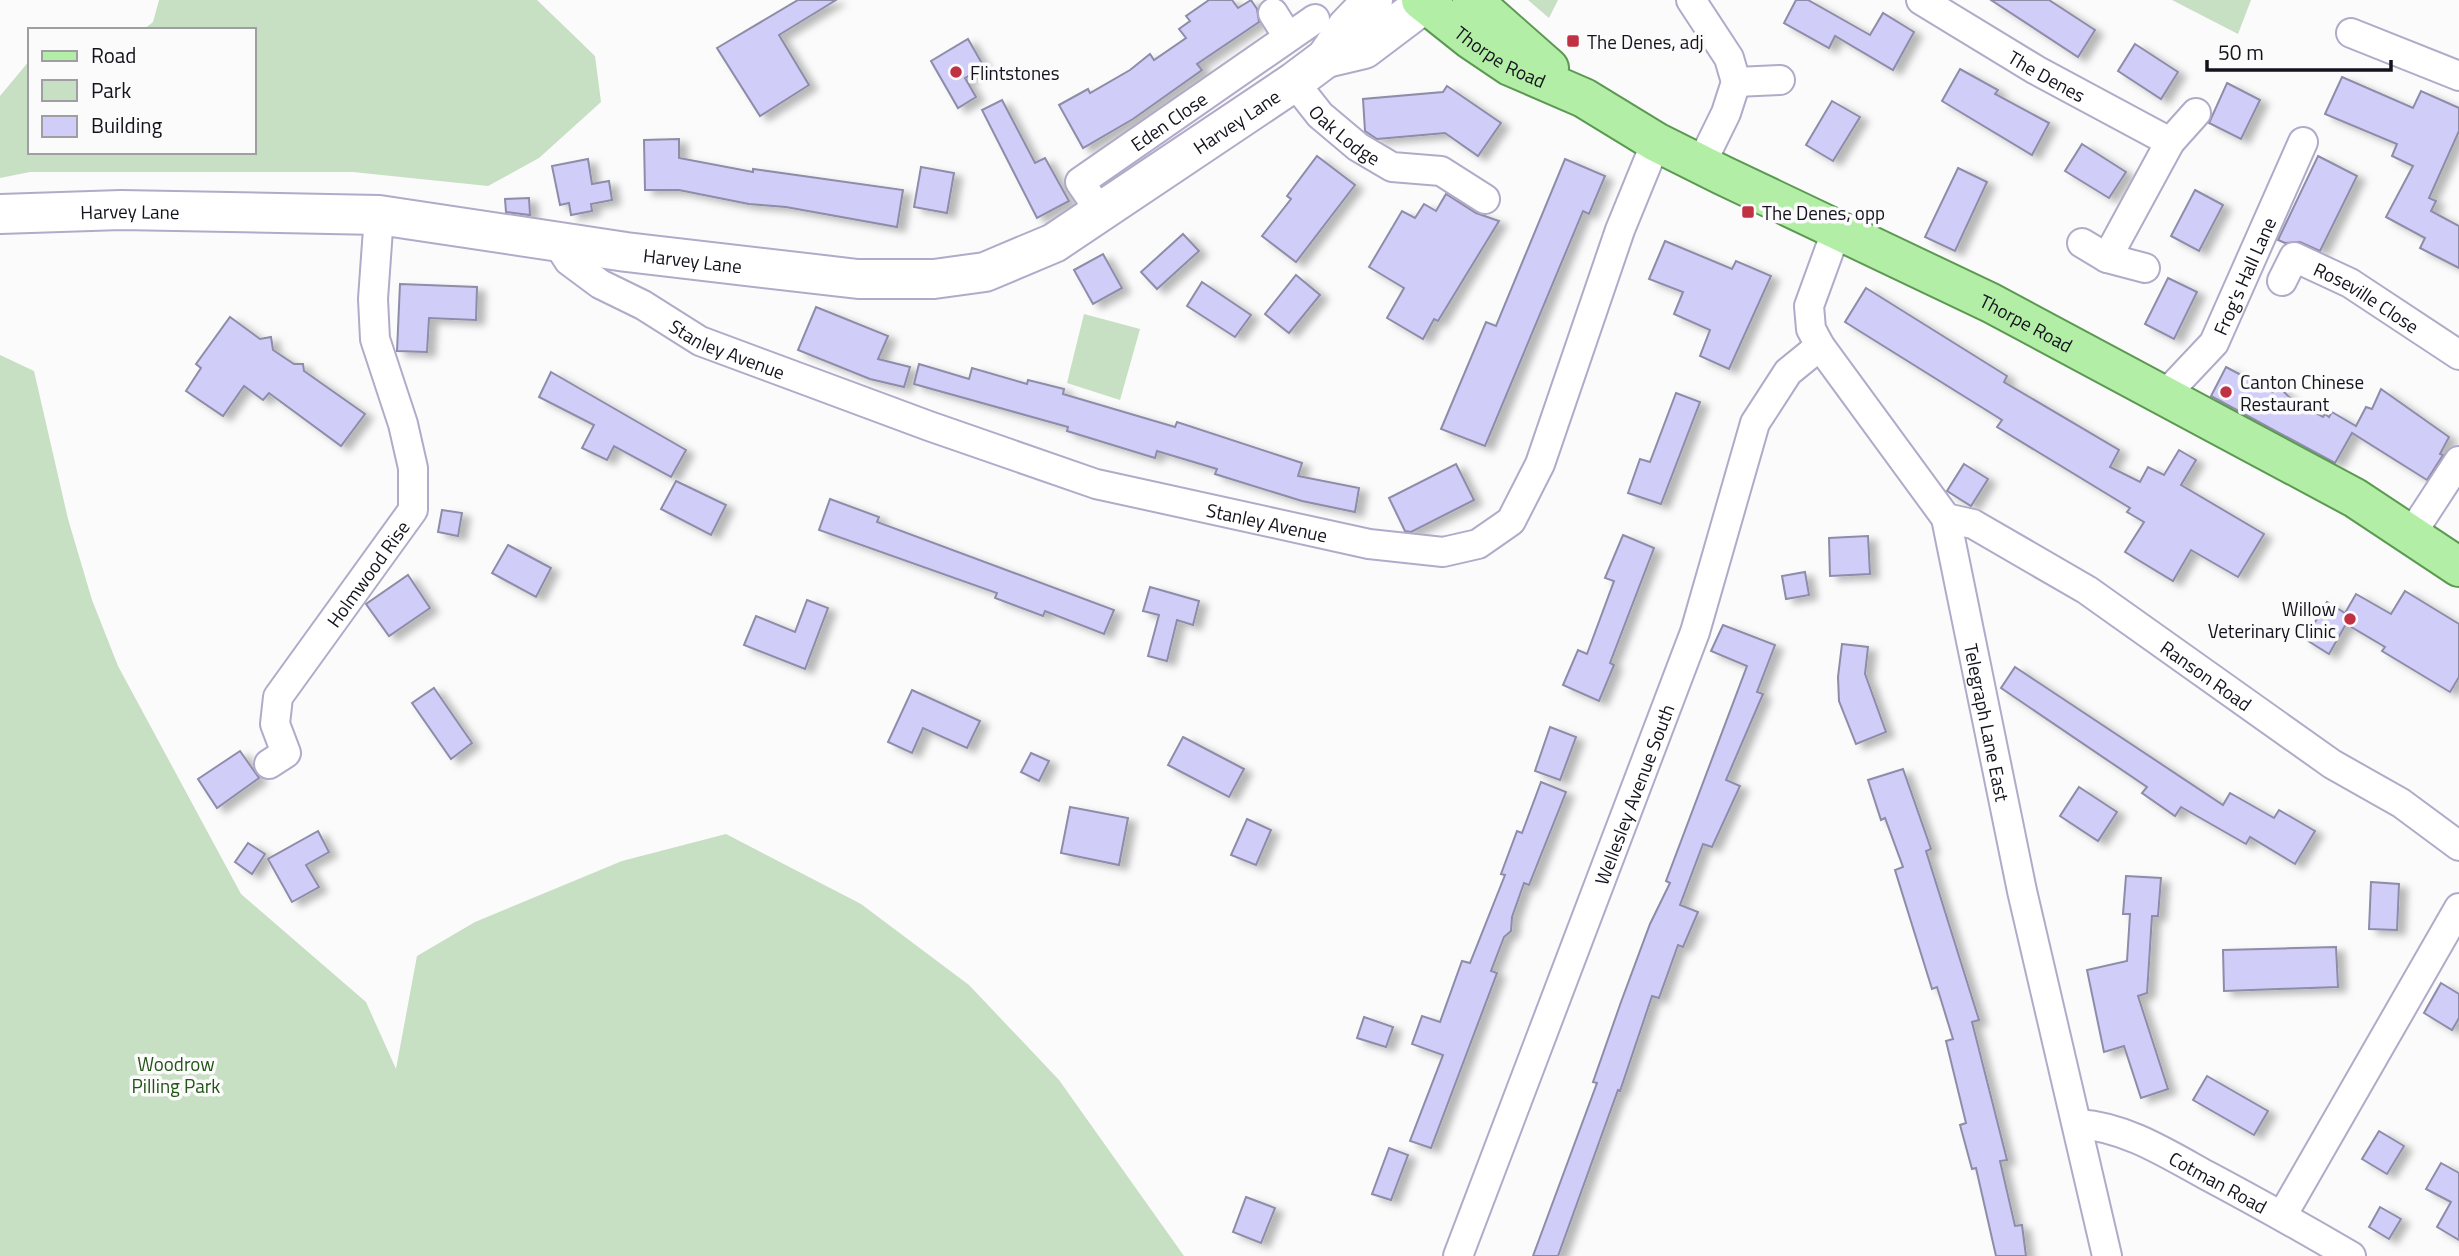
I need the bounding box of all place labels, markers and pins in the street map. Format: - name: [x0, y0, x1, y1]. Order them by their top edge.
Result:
- place label: The Denes, adj: [1587, 27, 1704, 56]
- marker: The Denes, adj: [1565, 33, 1581, 49]
- place label: Flintstones: [970, 58, 1060, 87]
- marker: Flintstones: [948, 64, 964, 80]
- place label: The Denes, opp: [1762, 198, 1885, 227]
- marker: The Denes, opp: [1740, 204, 1756, 220]
- place label: Canton Chinese Restaurant: [2240, 367, 2364, 418]
- marker: Canton Chinese Restaurant: [2218, 384, 2234, 400]
- place label: Willow Veterinary Clinic: [2208, 594, 2336, 645]
- marker: Willow Veterinary Clinic: [2342, 611, 2358, 627]

